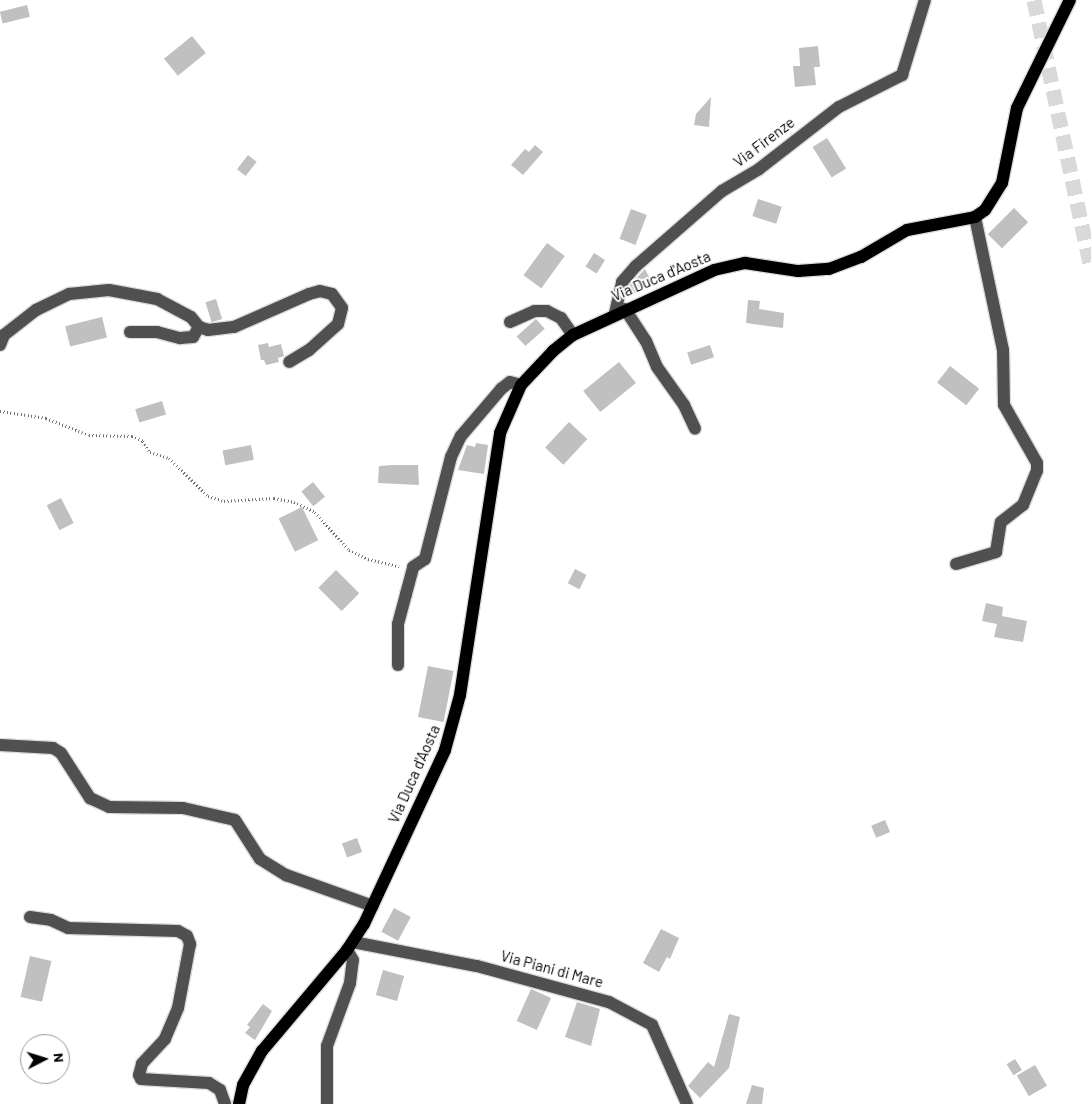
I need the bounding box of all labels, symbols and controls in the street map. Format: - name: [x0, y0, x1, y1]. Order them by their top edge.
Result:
- street label: Via Firenze: [730, 113, 798, 171]
- street label: Via Duca d'Aosta: [609, 247, 713, 305]
- street label: Via Duca d'Aosta: [384, 722, 444, 826]
- street label: Via Piani di Mare: [499, 947, 605, 991]
- north arrow: [20, 1034, 70, 1084]
- text: N: [51, 1052, 68, 1063]

